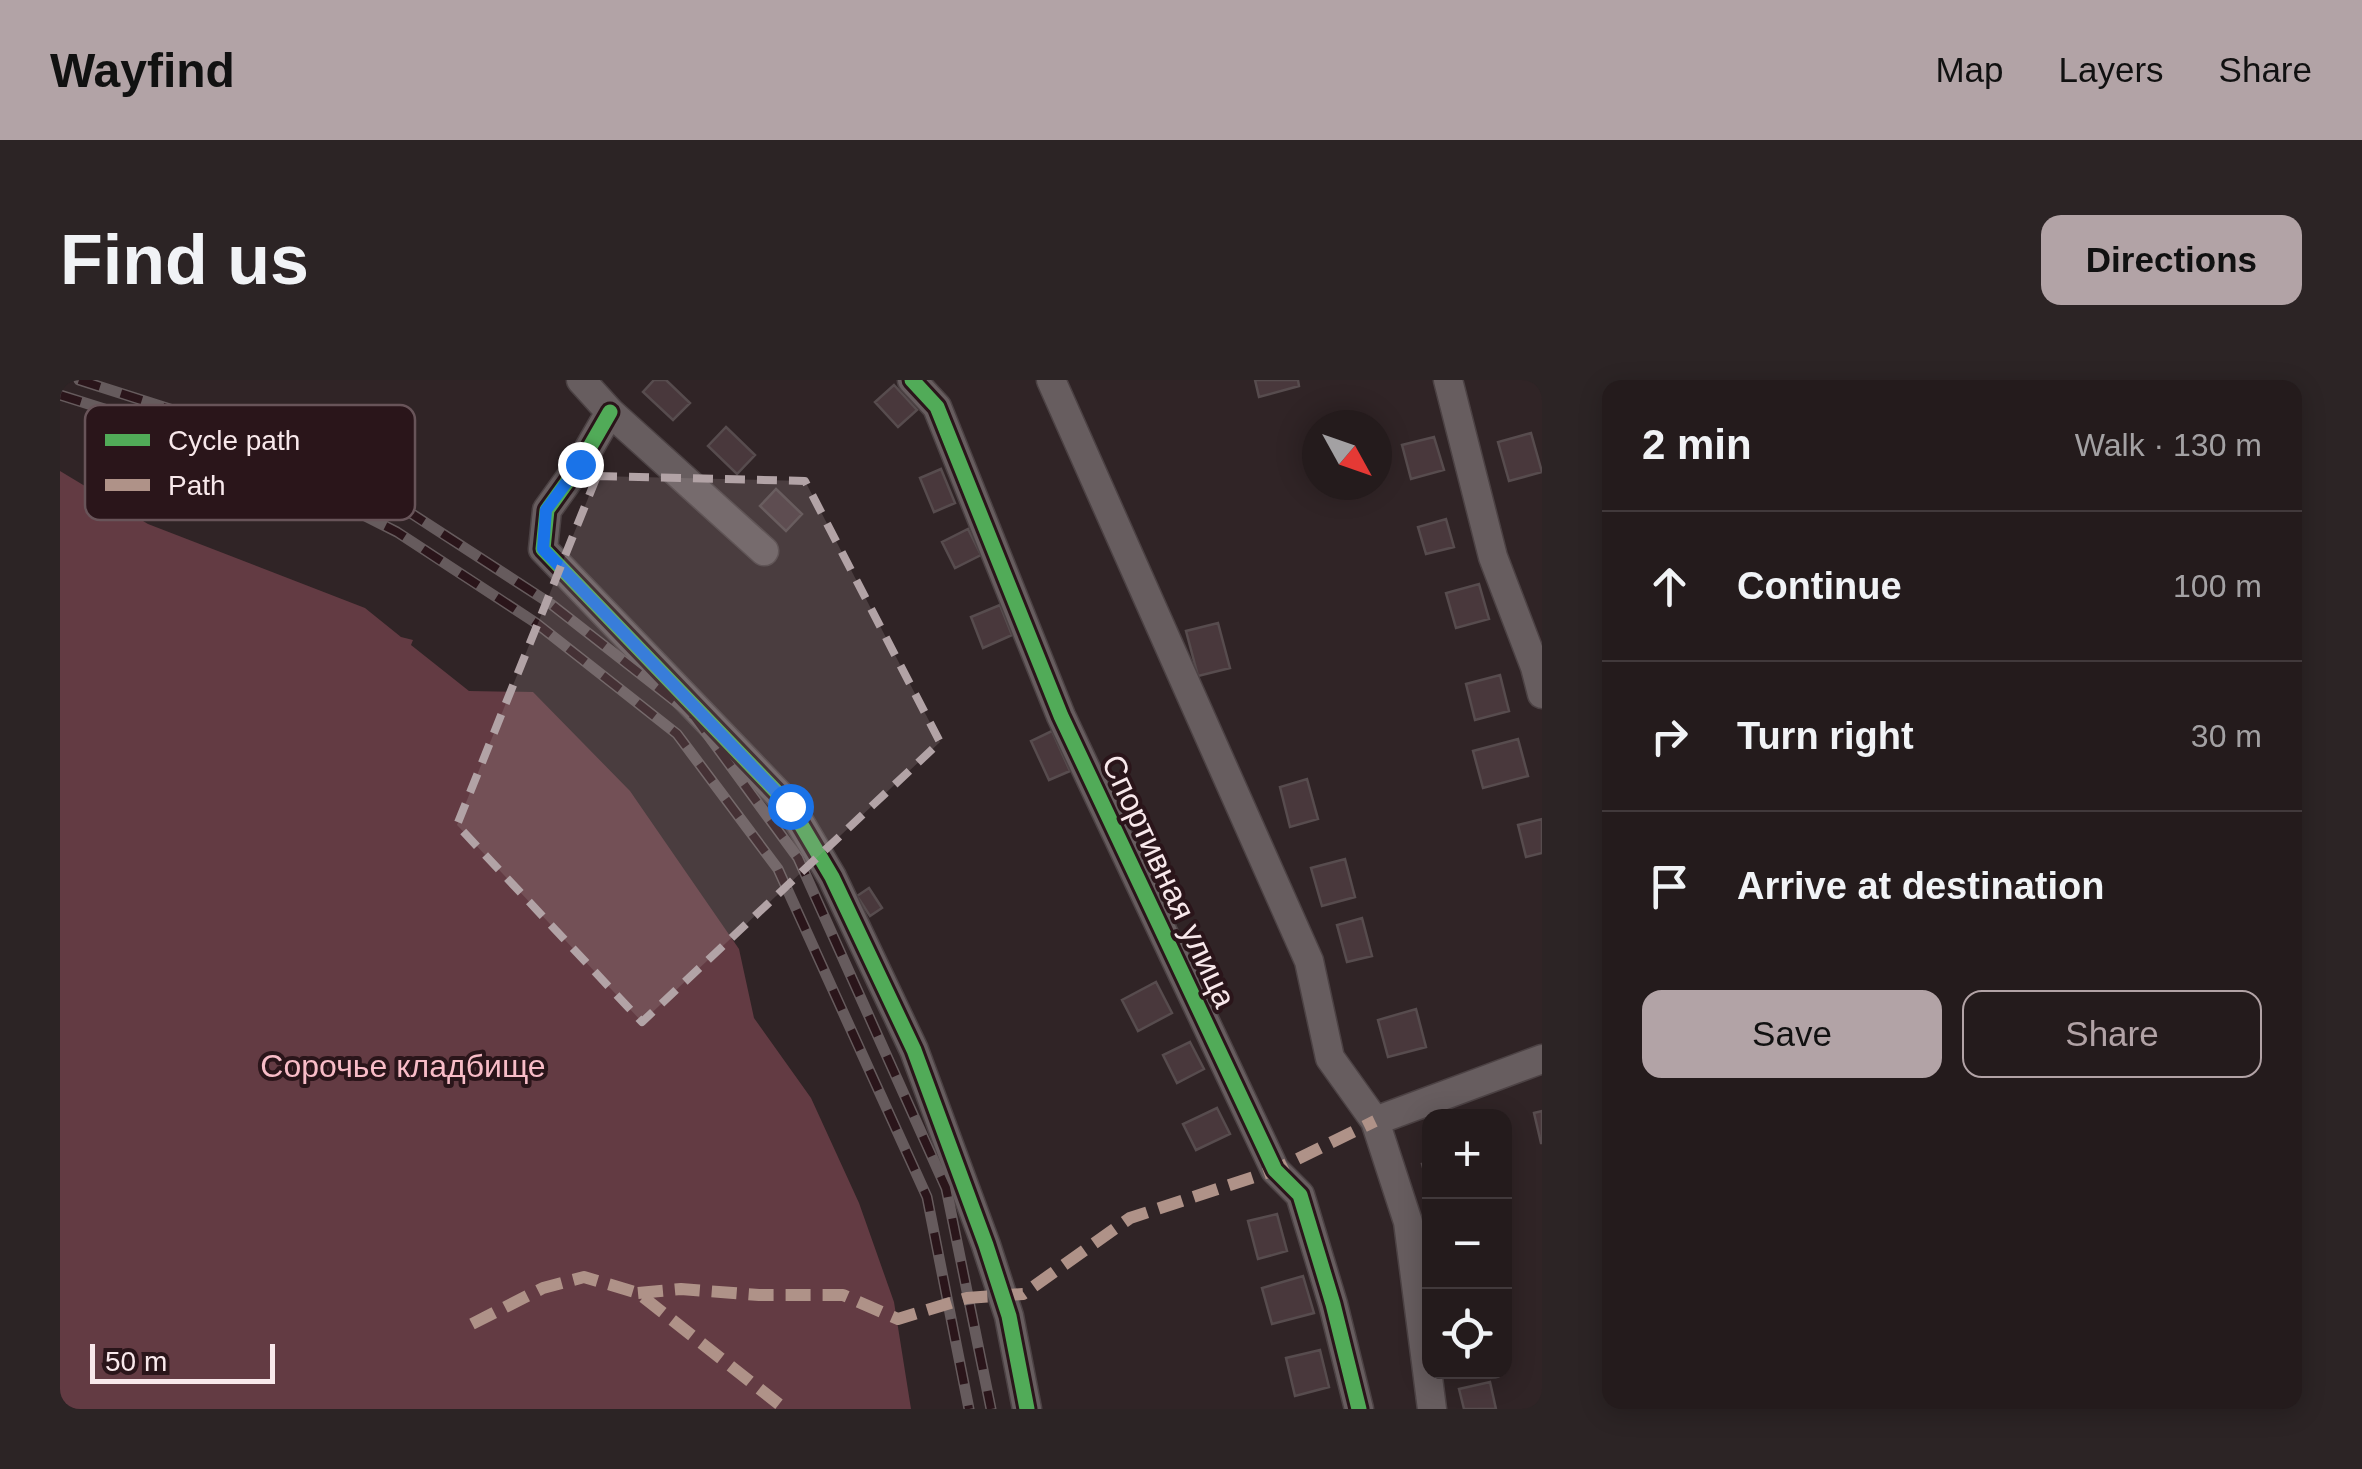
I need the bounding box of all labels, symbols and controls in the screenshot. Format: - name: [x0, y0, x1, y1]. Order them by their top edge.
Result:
- text: Wayfind: [50, 44, 235, 97]
- text: Map: [1935, 50, 2004, 89]
- text: Layers: [2059, 50, 2164, 89]
- text: Share: [2219, 50, 2312, 89]
- button: Directions: [2041, 215, 2302, 305]
- text: Find us: [60, 221, 309, 299]
- legend: [85, 405, 415, 520]
- north arrow: [1302, 410, 1392, 500]
- text: 2 min: [1642, 421, 1752, 468]
- text: Cycle path: [168, 425, 300, 456]
- text: Walk · 130 m: [2075, 427, 2262, 463]
- route end: [558, 442, 604, 488]
- text: Path: [168, 470, 226, 501]
- icon: ahead: [1642, 559, 1697, 614]
- text: Continue: [1737, 565, 1902, 607]
- text: 100 m: [2173, 568, 2262, 604]
- icon: right: [1642, 709, 1697, 764]
- text: Turn right: [1737, 715, 1914, 757]
- text: 30 m: [2191, 718, 2262, 754]
- street label: Спортивная улица: [1095, 749, 1243, 1013]
- route start: [768, 784, 814, 830]
- icon: arrive: [1642, 859, 1697, 914]
- text: Arrive at destination: [1737, 865, 2104, 907]
- button: Save: [1642, 990, 1942, 1078]
- button: Share: [1962, 990, 2262, 1078]
- park label: Сорочье кладбище: [260, 1048, 546, 1084]
- map controls: [1422, 1109, 1512, 1379]
- button: +: [1422, 1109, 1512, 1199]
- button: −: [1422, 1199, 1512, 1289]
- button: locate: [1422, 1289, 1512, 1379]
- scale bar: [90, 1339, 275, 1384]
- text: 50 m: [105, 1346, 167, 1377]

